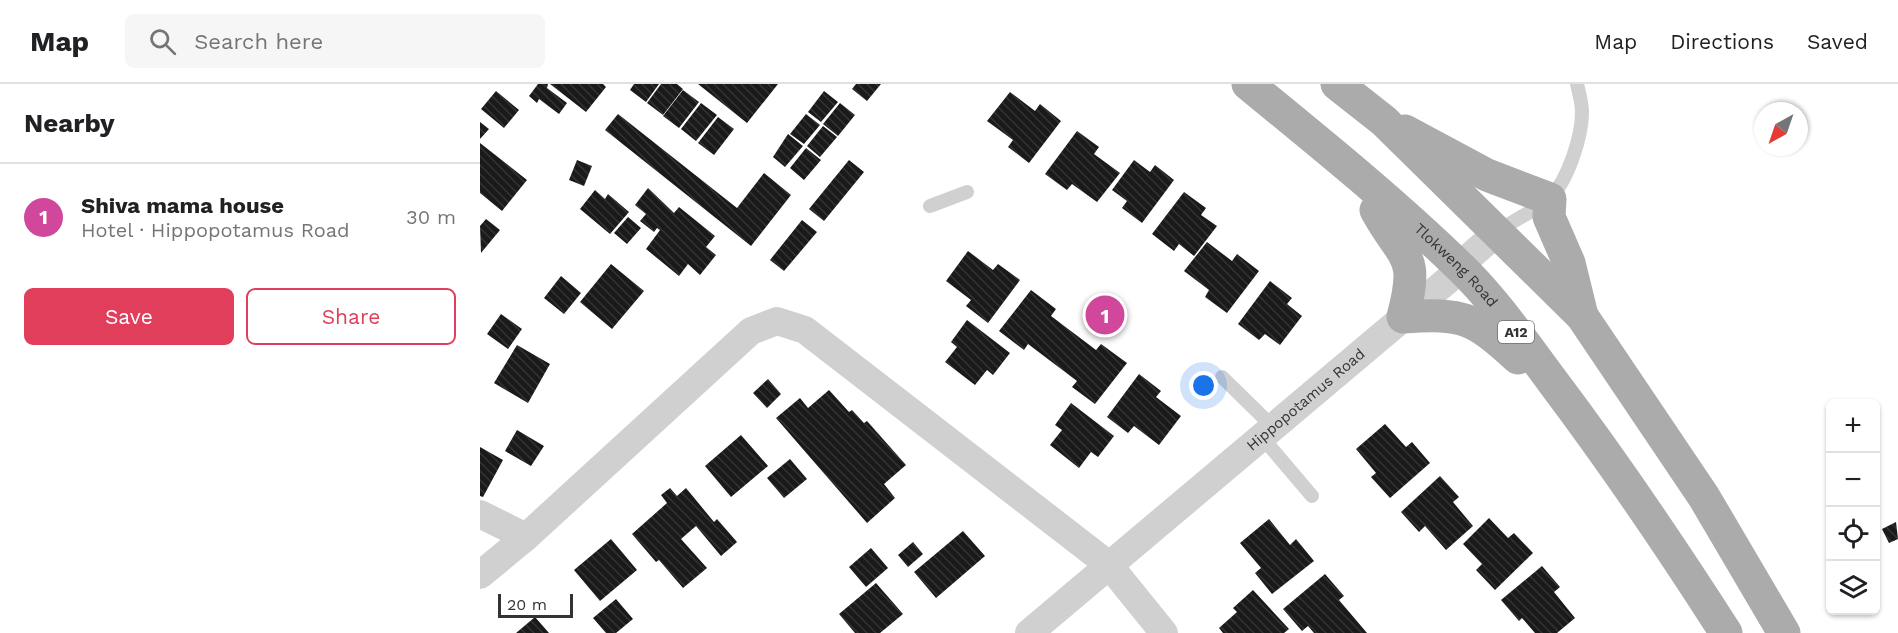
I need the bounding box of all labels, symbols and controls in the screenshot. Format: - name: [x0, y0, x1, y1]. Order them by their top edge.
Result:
- search box: [125, 14, 545, 68]
- text: Map: [30, 25, 89, 58]
- icon: search: [146, 25, 179, 58]
- text: Search here: [194, 29, 323, 54]
- text: Map: [1594, 29, 1637, 54]
- text: Directions: [1670, 29, 1774, 54]
- text: Saved: [1807, 29, 1868, 54]
- north arrow: [1754, 102, 1808, 156]
- text: Nearby: [24, 108, 115, 138]
- text: Shiva mama house: [81, 193, 284, 218]
- text: 1: [39, 205, 48, 229]
- text: 30 m: [406, 205, 456, 229]
- text: Hotel · Hippopotamus Road: [81, 218, 350, 242]
- street label: Tlokweng Road: [1411, 220, 1502, 311]
- button: Save: [24, 288, 234, 345]
- button: Share: [246, 288, 456, 345]
- pin: 1: [1086, 292, 1124, 338]
- road number: A12: [1498, 321, 1534, 343]
- street label: Hippopotamus Road: [1243, 345, 1369, 455]
- your location: [1189, 371, 1218, 400]
- map controls: [1826, 399, 1880, 615]
- button: +: [1826, 399, 1880, 453]
- button: −: [1826, 453, 1880, 507]
- button: locate: [1826, 507, 1880, 561]
- button: layers: [1826, 561, 1880, 615]
- scale bar: [498, 591, 573, 618]
- text: 20 m: [507, 595, 547, 614]

